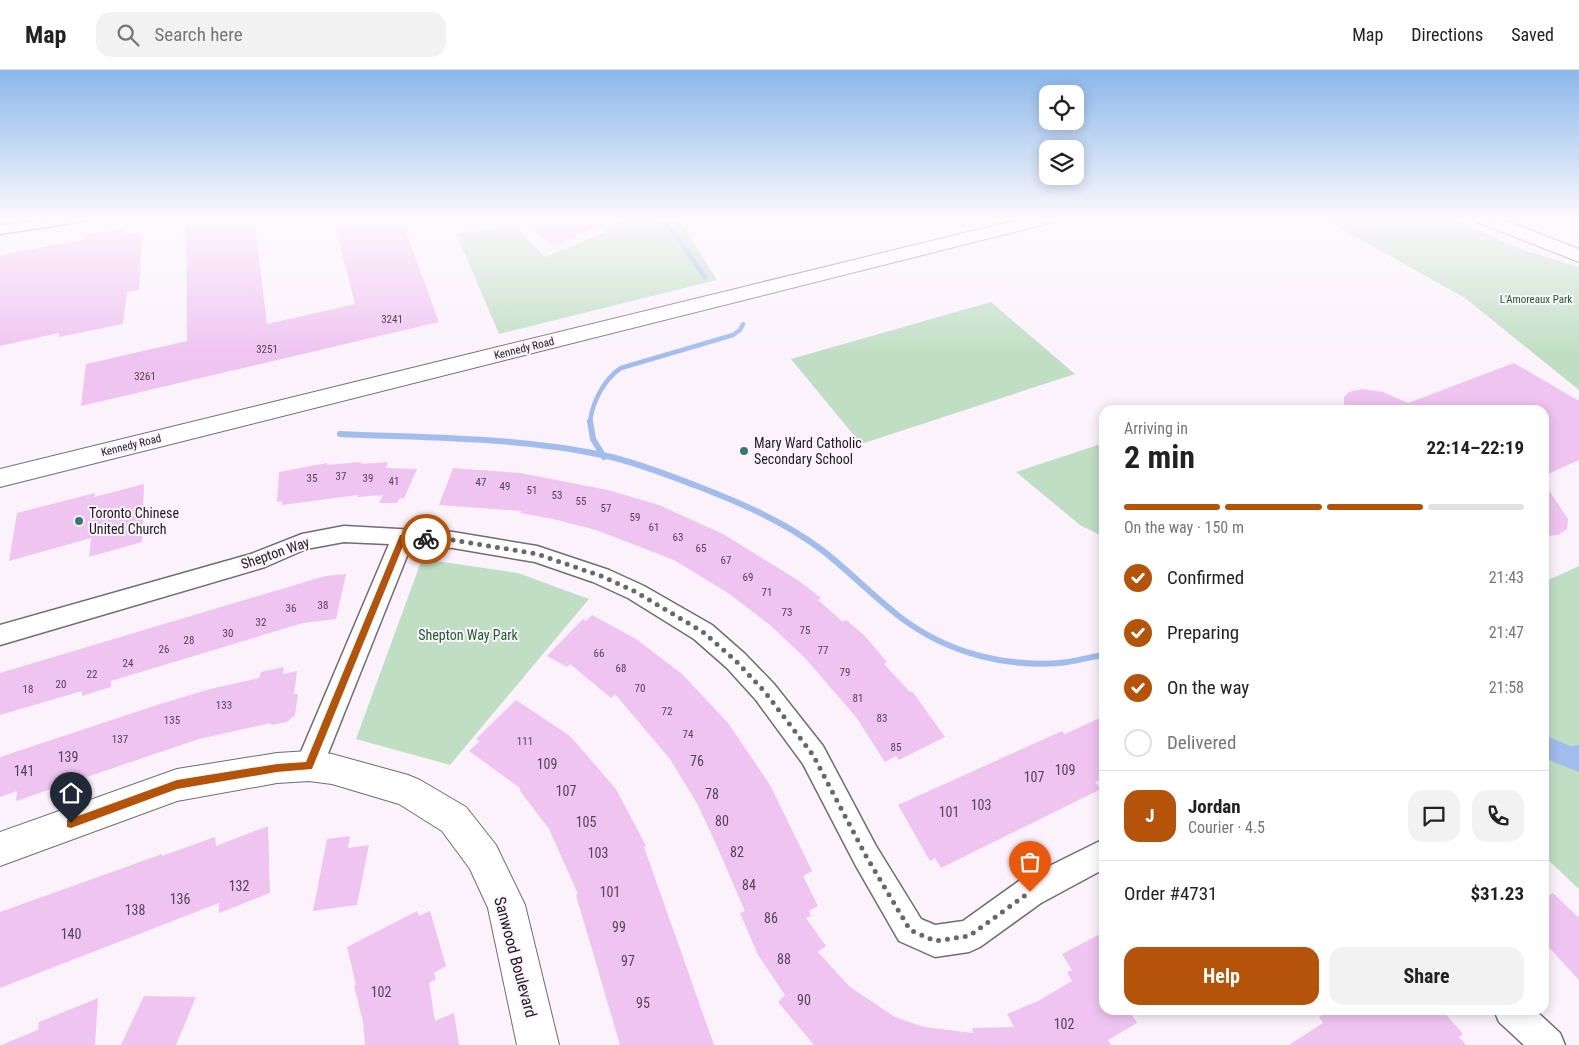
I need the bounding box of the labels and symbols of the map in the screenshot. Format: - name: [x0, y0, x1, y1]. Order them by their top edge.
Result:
- park label: L'Amoreaux Park: [1500, 293, 1572, 306]
- house number: 3241: [381, 313, 403, 326]
- street label: Kennedy Road: [493, 335, 556, 362]
- house number: 3251: [256, 343, 278, 356]
- house number: 3261: [134, 370, 156, 383]
- street label: Kennedy Road: [100, 432, 163, 459]
- place label: Mary Ward Catholic Secondary School: [754, 435, 862, 467]
- marker: Mary Ward Catholic Secondary School: [738, 445, 750, 457]
- house number: 37: [336, 470, 346, 483]
- house number: 35: [307, 472, 317, 485]
- house number: 39: [363, 472, 373, 485]
- house number: 41: [389, 475, 399, 488]
- house number: 47: [476, 476, 486, 489]
- house number: 49: [500, 480, 510, 493]
- house number: 51: [527, 484, 537, 497]
- house number: 53: [552, 489, 562, 502]
- house number: 55: [576, 495, 586, 508]
- house number: 57: [601, 502, 611, 515]
- place label: Toronto Chinese United Church: [89, 505, 179, 537]
- house number: 59: [630, 511, 640, 524]
- courier: [401, 514, 451, 564]
- marker: Toronto Chinese United Church: [73, 515, 85, 527]
- house number: 61: [649, 521, 659, 534]
- house number: 63: [673, 531, 683, 544]
- street label: Shepton Way: [239, 534, 312, 572]
- house number: 65: [696, 542, 706, 555]
- house number: 67: [721, 554, 731, 567]
- house number: 69: [743, 571, 753, 584]
- house number: 71: [762, 586, 772, 599]
- house number: 38: [318, 599, 328, 612]
- house number: 36: [286, 602, 296, 615]
- house number: 73: [782, 606, 792, 619]
- house number: 32: [256, 616, 266, 629]
- house number: 75: [800, 624, 810, 637]
- house number: 30: [223, 627, 233, 640]
- park label: Shepton Way Park: [418, 627, 518, 643]
- house number: 28: [184, 634, 194, 647]
- house number: 26: [159, 643, 169, 656]
- house number: 77: [818, 644, 828, 657]
- house number: 66: [594, 647, 604, 660]
- house number: 24: [123, 657, 134, 670]
- house number: 68: [616, 662, 626, 675]
- house number: 79: [840, 666, 850, 679]
- house number: 22: [87, 668, 97, 681]
- house number: 20: [56, 678, 66, 691]
- house number: 70: [635, 682, 645, 695]
- house number: 18: [23, 683, 33, 696]
- house number: 81: [853, 692, 863, 705]
- house number: 133: [216, 699, 232, 712]
- house number: 72: [662, 705, 672, 718]
- house number: 83: [877, 712, 887, 725]
- house number: 135: [164, 714, 180, 727]
- house number: 74: [683, 728, 694, 741]
- house number: 137: [112, 733, 128, 746]
- house number: 111: [517, 735, 533, 748]
- house number: 85: [891, 741, 901, 754]
- house number: 139: [58, 749, 78, 765]
- house number: 76: [690, 753, 704, 769]
- house number: 109: [537, 756, 557, 772]
- house number: 109: [1055, 762, 1075, 778]
- house number: 141: [14, 763, 34, 779]
- house number: 107: [1024, 769, 1044, 785]
- pin: [50, 772, 92, 823]
- house number: 107: [556, 783, 576, 799]
- house number: 78: [705, 786, 719, 802]
- house number: 103: [971, 797, 991, 813]
- house number: 101: [939, 804, 959, 820]
- house number: 80: [715, 813, 729, 829]
- house number: 105: [576, 814, 596, 830]
- pin: [1009, 841, 1051, 892]
- house number: 82: [730, 844, 744, 860]
- house number: 103: [588, 845, 608, 861]
- house number: 84: [742, 877, 756, 893]
- house number: 132: [229, 878, 249, 894]
- house number: 101: [600, 884, 620, 900]
- house number: 136: [170, 891, 190, 907]
- street label: Sanwood Boulevard: [490, 895, 541, 1020]
- house number: 138: [125, 902, 145, 918]
- house number: 86: [764, 910, 778, 926]
- house number: 99: [612, 919, 626, 935]
- house number: 140: [61, 926, 81, 942]
- house number: 88: [777, 951, 791, 967]
- house number: 97: [621, 953, 635, 969]
- house number: 102: [371, 984, 391, 1000]
- house number: 90: [797, 992, 811, 1008]
- house number: 95: [636, 995, 650, 1011]
- house number: 102: [1054, 1016, 1074, 1032]

